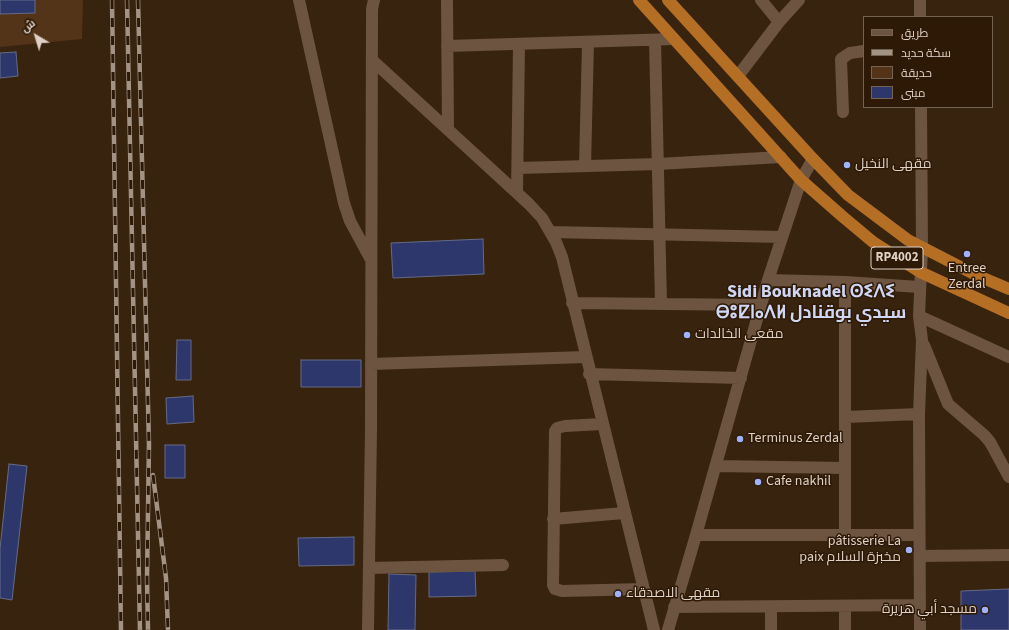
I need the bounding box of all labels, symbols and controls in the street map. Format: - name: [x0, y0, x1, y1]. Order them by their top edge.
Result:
- north arrow: [16, 16, 56, 56]
- text: ش: [18, 16, 38, 36]
- legend: [863, 16, 993, 108]
- text: طريق: [901, 25, 928, 42]
- text: سكة حديد: [901, 45, 951, 62]
- text: حديقة: [901, 65, 932, 82]
- text: مبنى: [901, 85, 926, 102]
- place label: مقهى النخيل: [855, 157, 931, 173]
- marker: مقهى النخيل: [842, 160, 852, 170]
- road number: RP4002: [871, 247, 923, 269]
- marker: Entree Zerdal: [962, 249, 972, 259]
- place label: Entree Zerdal: [948, 261, 986, 294]
- district label: Sidi Bouknadel ⵙⵉⴷⵉ ⴱⵓⵇⵏⴰⴷⵍ سيدي بوقنادل: [716, 282, 906, 324]
- place label: مقعى الخالدات: [695, 327, 783, 343]
- marker: مقعى الخالدات: [682, 330, 692, 340]
- place label: Terminus Zerdal: [748, 431, 843, 447]
- marker: Terminus Zerdal: [735, 434, 745, 444]
- place label: Cafe nakhil: [766, 474, 831, 490]
- marker: Cafe nakhil: [753, 477, 763, 487]
- place label: pâtisserie La paix مخبزة السلام: [799, 534, 901, 566]
- marker: pâtisserie La paix مخبزة السلام: [904, 545, 914, 555]
- place label: مقهى الاصدقاء: [626, 586, 720, 602]
- marker: مقهى الاصدقاء: [613, 589, 623, 599]
- place label: مسجد أبي هريرة: [882, 602, 977, 618]
- marker: مسجد أبي هريرة: [980, 605, 990, 615]

